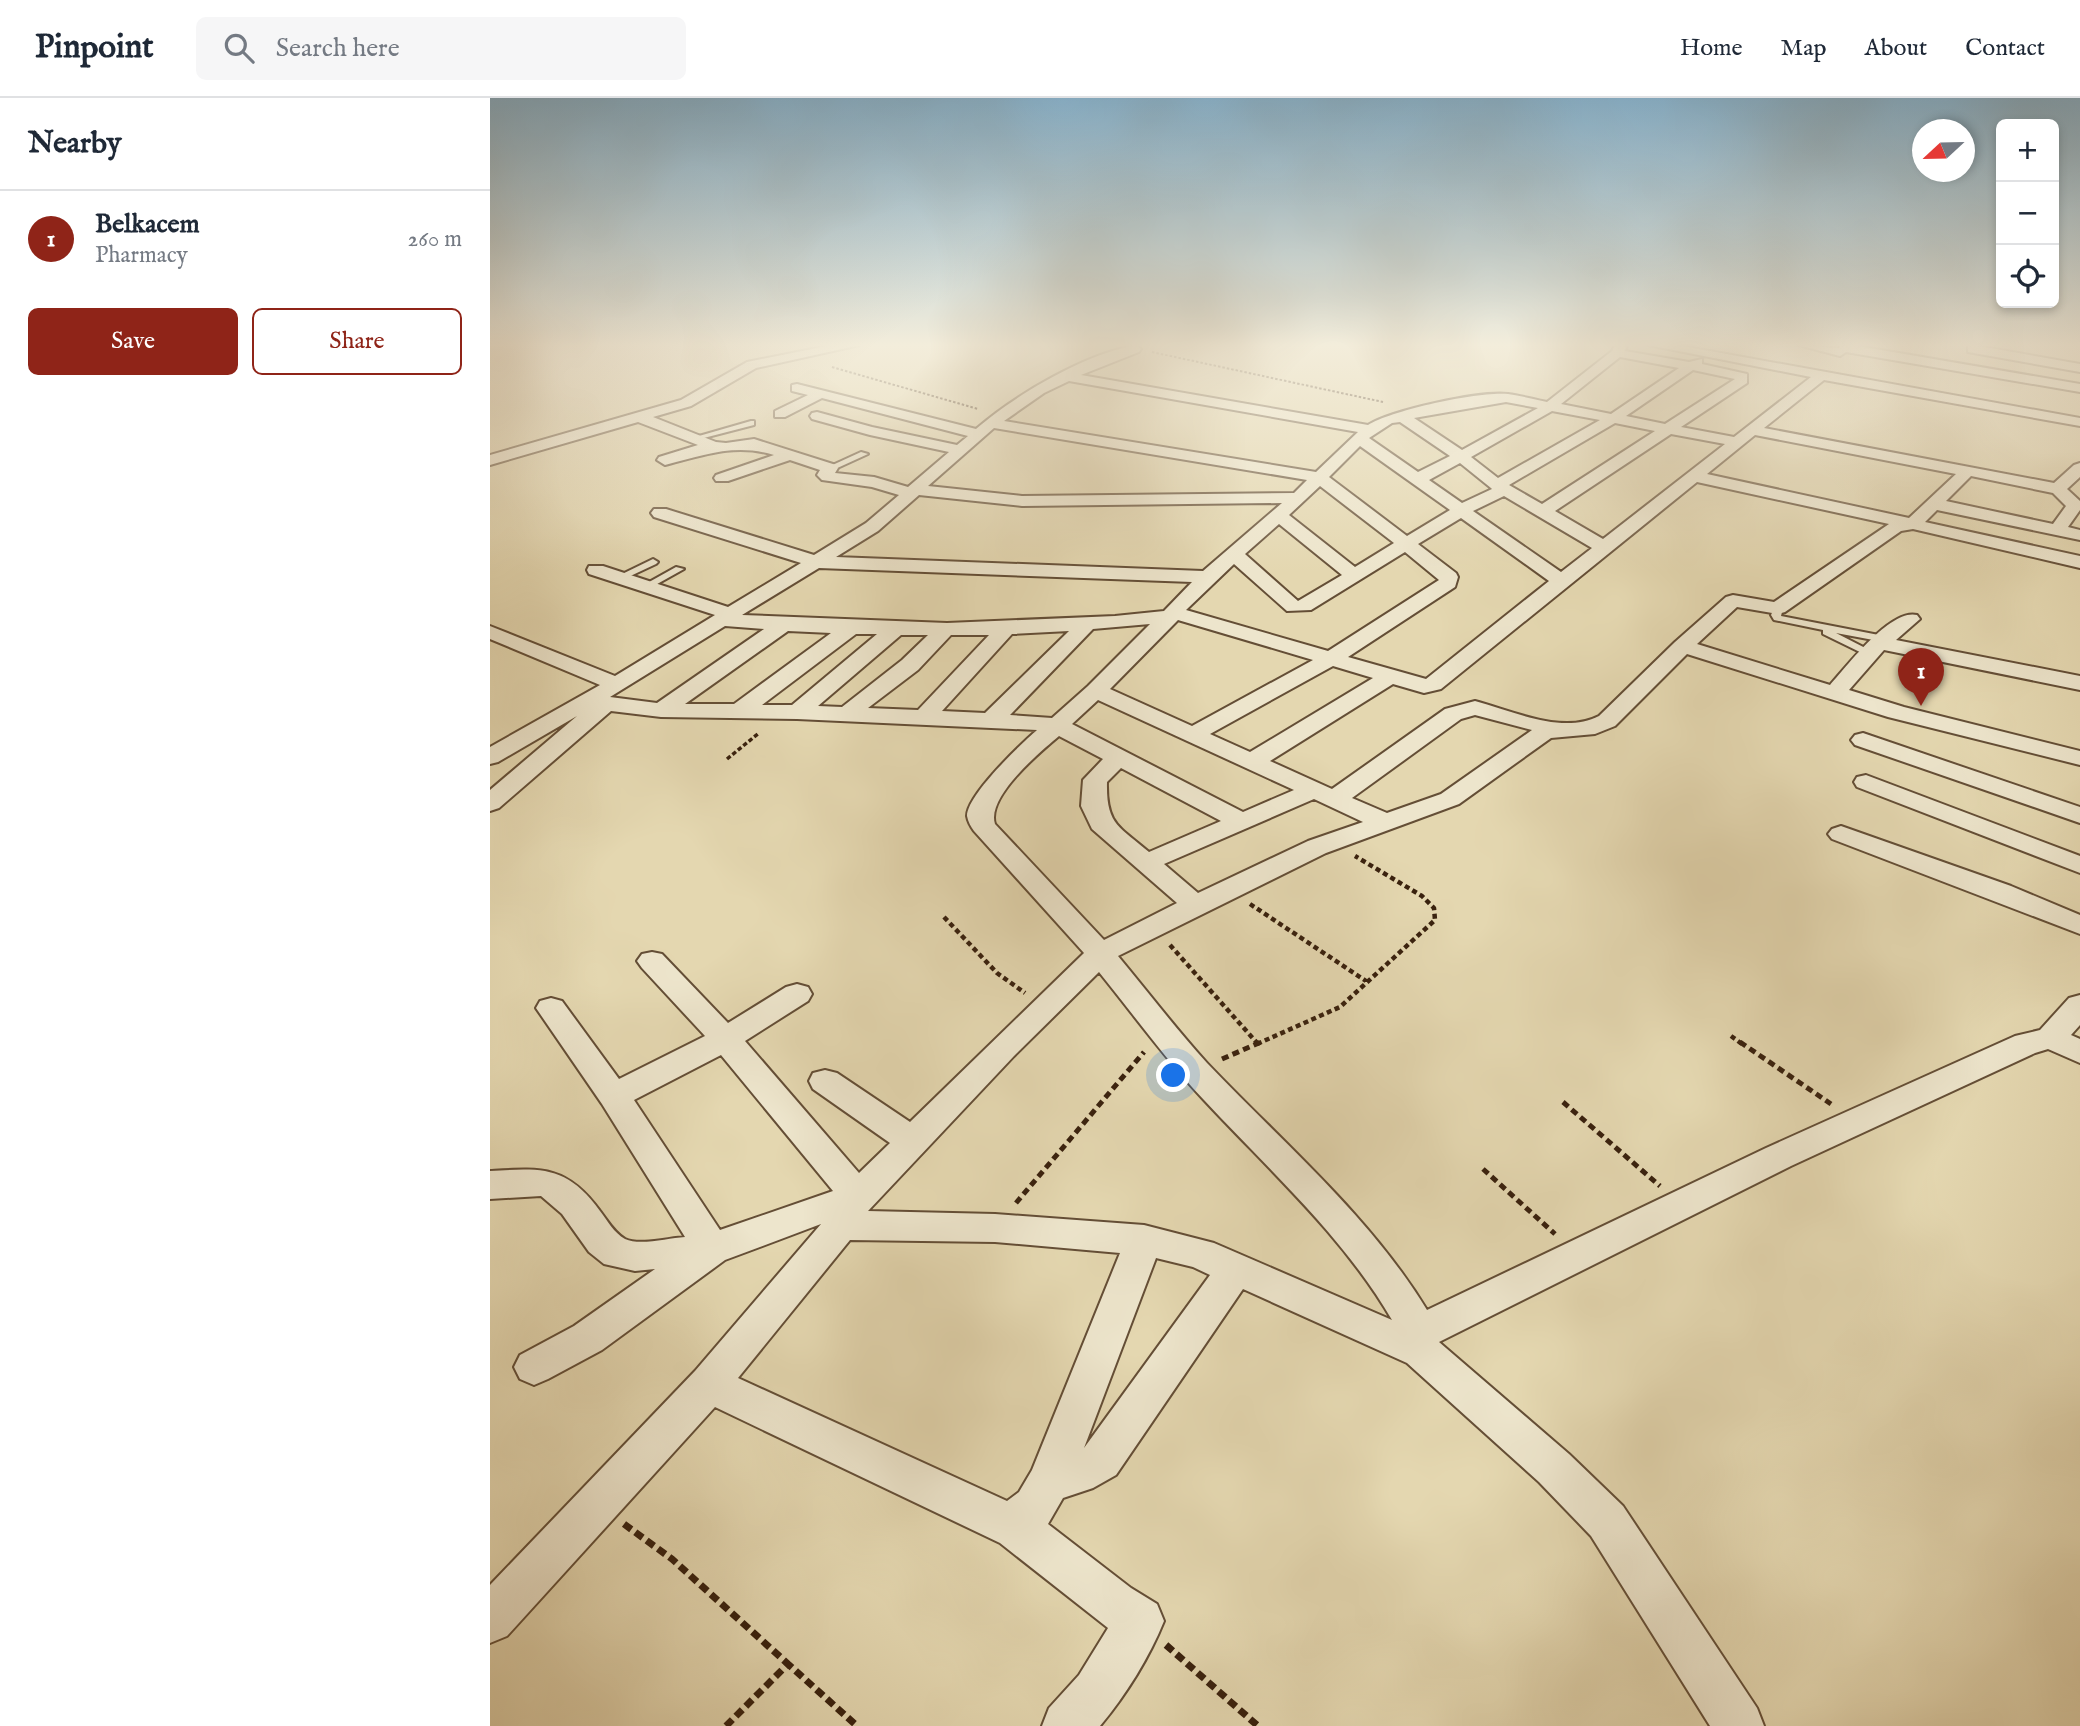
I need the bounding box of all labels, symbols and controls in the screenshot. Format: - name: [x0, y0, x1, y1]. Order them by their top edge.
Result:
- search box: [196, 17, 686, 80]
- text: Pinpoint: [35, 27, 154, 69]
- icon: search: [220, 29, 258, 67]
- text: Search here: [276, 32, 400, 65]
- text: Home: [1680, 33, 1743, 64]
- text: Map: [1781, 33, 1827, 64]
- text: About: [1865, 33, 1927, 64]
- text: Contact: [1965, 33, 2045, 64]
- north arrow: [1912, 119, 1975, 182]
- map controls: [1996, 119, 2059, 308]
- button: +: [1996, 119, 2059, 182]
- text: Nearby: [28, 125, 121, 163]
- button: −: [1996, 182, 2059, 245]
- text: Belkacem: [95, 208, 200, 241]
- text: 1: [47, 225, 55, 254]
- text: 260 m: [407, 225, 462, 254]
- text: Pharmacy: [95, 241, 188, 270]
- button: locate: [1996, 245, 2059, 308]
- button: Save: [28, 308, 238, 375]
- button: Share: [252, 308, 462, 375]
- pin: 1: [1898, 648, 1944, 706]
- your location: [1156, 1058, 1190, 1092]

